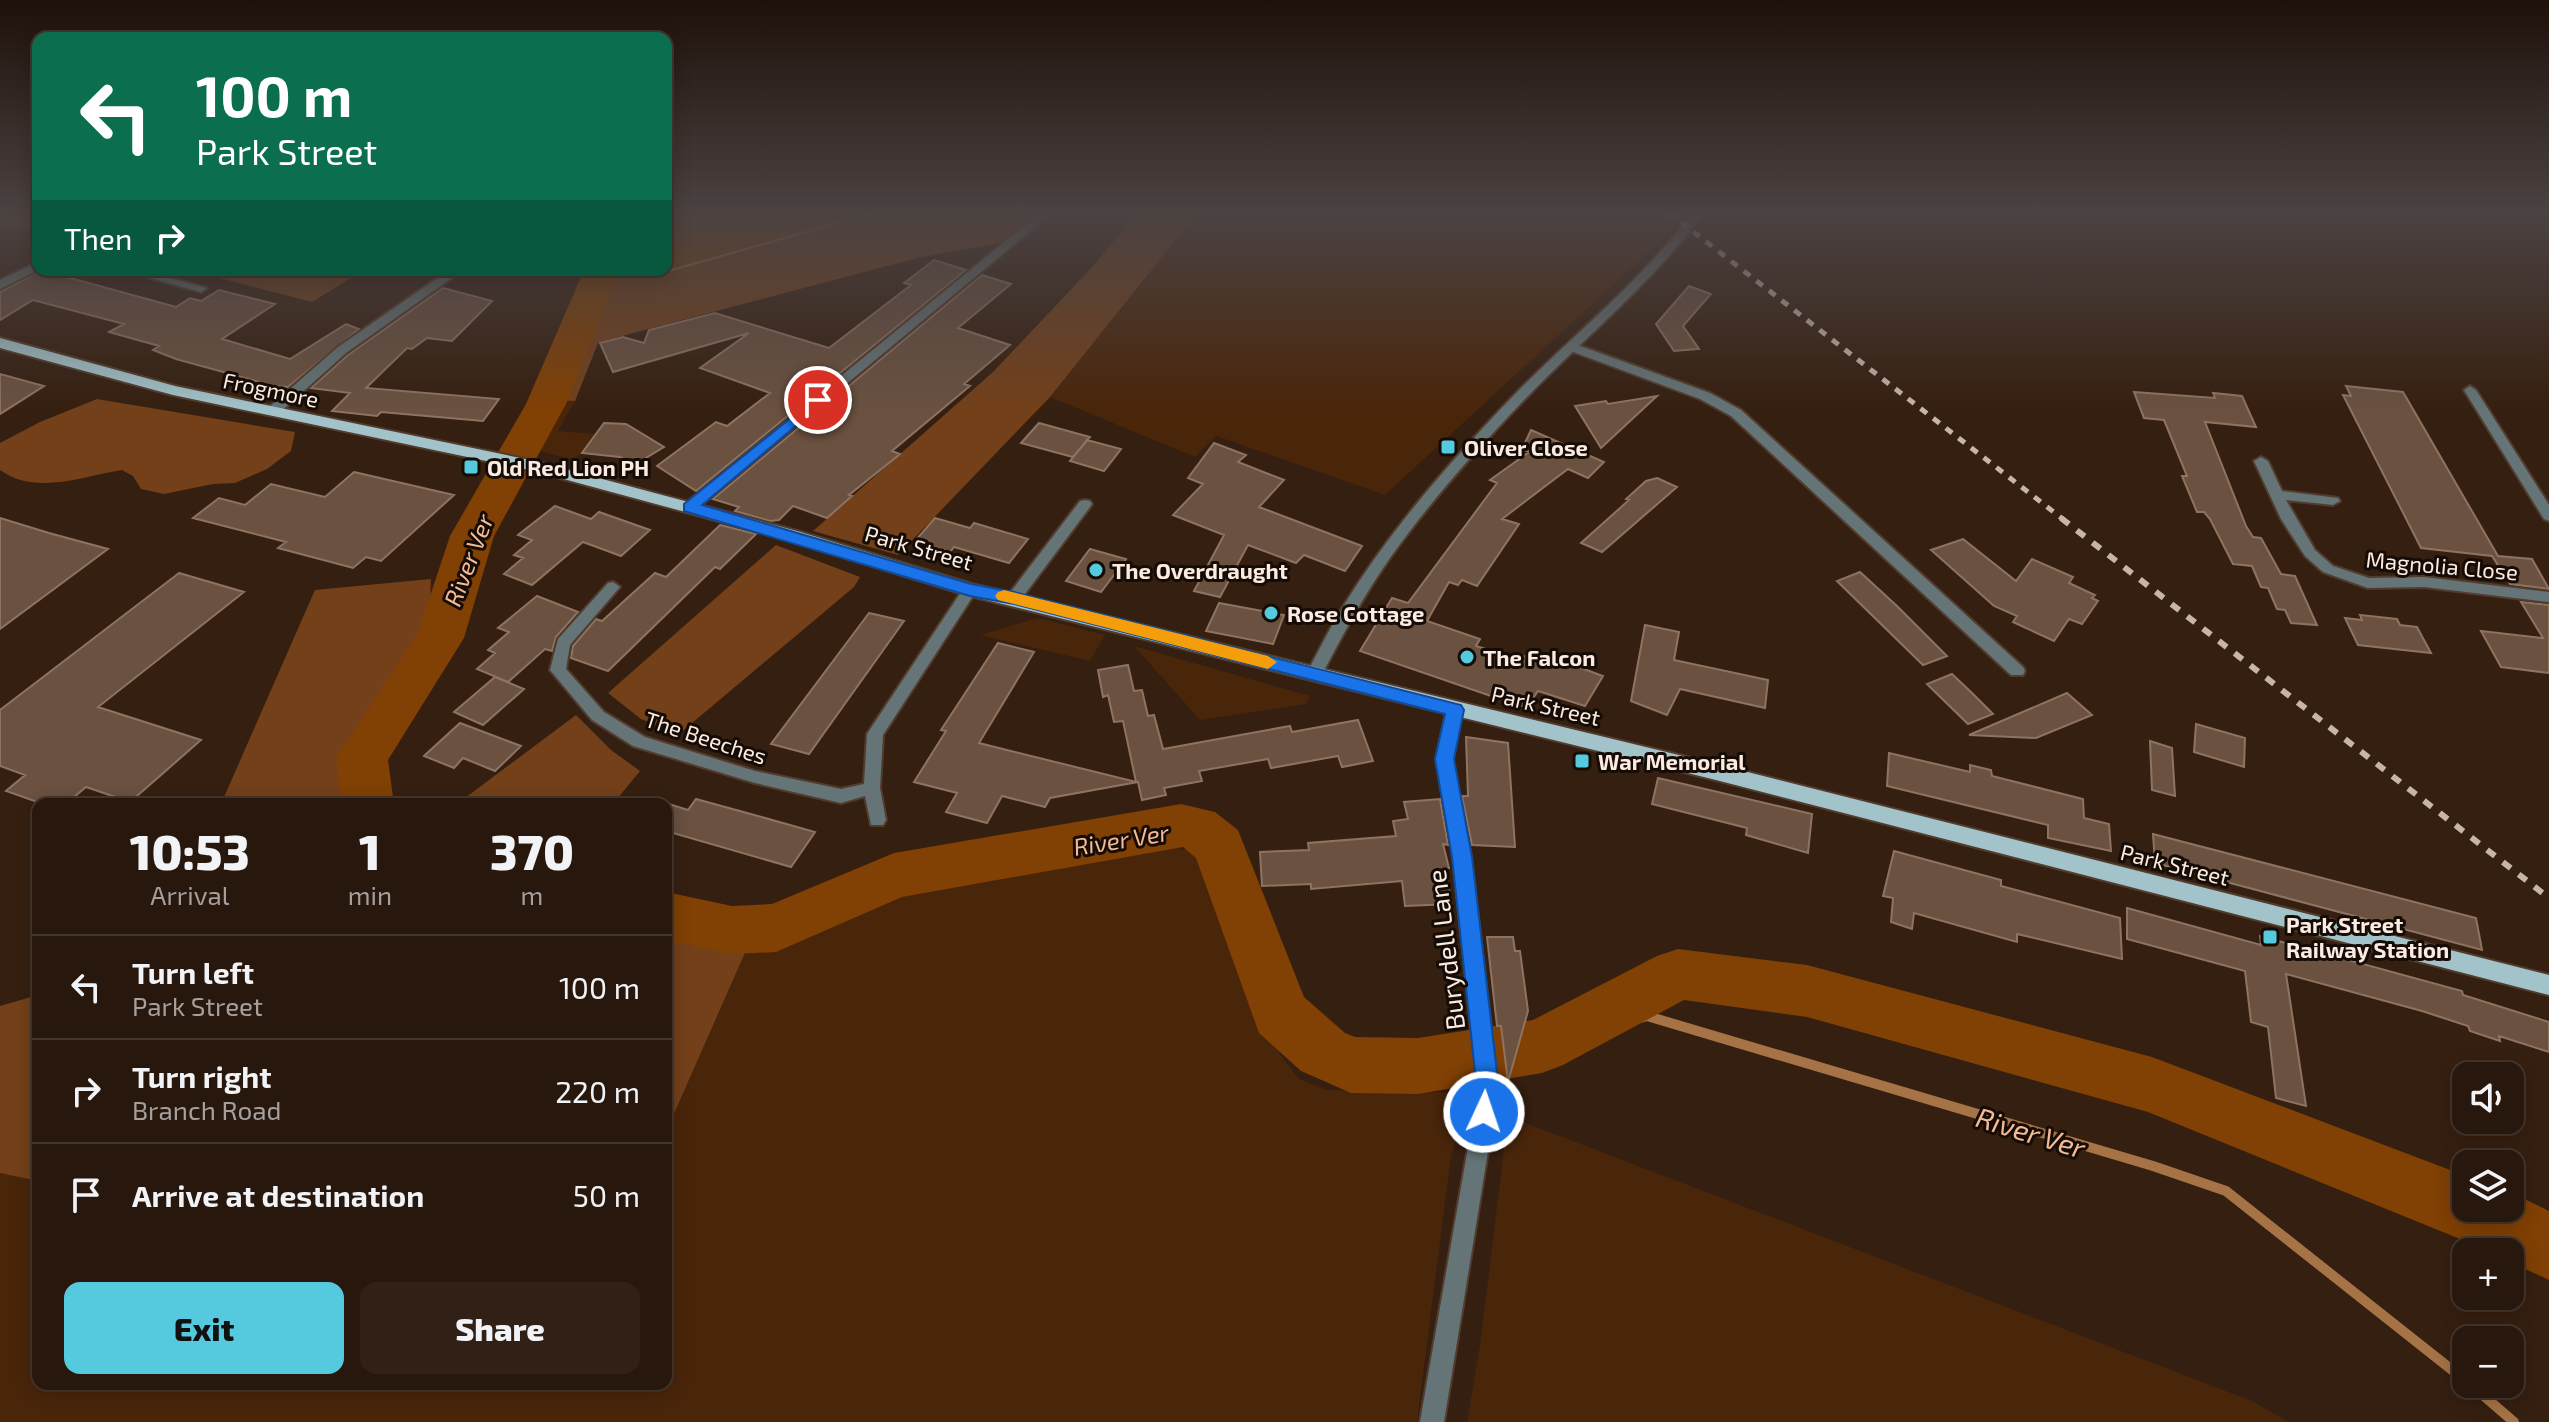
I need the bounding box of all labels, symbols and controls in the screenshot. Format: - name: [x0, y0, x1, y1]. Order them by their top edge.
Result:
- text: 100 m: [196, 61, 352, 128]
- icon: left: [64, 64, 168, 168]
- text: Park Street: [196, 129, 377, 172]
- icon: right: [148, 216, 192, 260]
- text: Then: [64, 220, 132, 256]
- street label: Frogmore: [221, 366, 321, 412]
- pin: [784, 366, 852, 434]
- icon: arrive: [796, 378, 840, 422]
- place label: Oliver Close: [1464, 434, 1588, 460]
- marker: Oliver Close: [1439, 438, 1457, 456]
- place label: Old Red Lion PH: [487, 454, 649, 480]
- marker: Old Red Lion PH: [462, 458, 480, 476]
- water label: River Ver: [437, 509, 499, 610]
- street label: Park Street: [862, 519, 976, 575]
- street label: Magnolia Close: [2365, 545, 2519, 585]
- place label: The Overdraught: [1112, 557, 1288, 583]
- marker: The Overdraught: [1087, 561, 1105, 579]
- place label: Rose Cottage: [1287, 600, 1424, 626]
- marker: Rose Cottage: [1262, 604, 1280, 622]
- place label: The Falcon: [1483, 644, 1595, 670]
- marker: The Falcon: [1458, 648, 1476, 666]
- street label: Park Street: [1489, 680, 1603, 730]
- street label: The Beeches: [642, 705, 770, 769]
- place label: War Memorial: [1598, 748, 1746, 774]
- marker: War Memorial: [1573, 752, 1591, 770]
- water label: River Ver: [1071, 817, 1171, 861]
- text: 10:53: [130, 822, 250, 880]
- text: 1: [359, 822, 381, 880]
- text: 370: [490, 822, 574, 880]
- street label: Park Street: [2118, 838, 2232, 890]
- street label: Burydell Lane: [1420, 868, 1470, 1032]
- text: Arrival: [150, 879, 229, 910]
- text: min: [348, 879, 392, 910]
- text: m: [521, 879, 543, 910]
- place label: Park Street Railway Station: [2286, 911, 2449, 963]
- marker: Park Street Railway Station: [2261, 928, 2279, 946]
- text: Turn left: [132, 954, 254, 990]
- icon: left: [64, 965, 108, 1009]
- text: 100 m: [559, 969, 640, 1005]
- text: Park Street: [132, 990, 263, 1021]
- text: Turn right: [132, 1058, 272, 1094]
- map controls: [2452, 1062, 2524, 1398]
- button: sound: [2452, 1062, 2524, 1134]
- icon: right: [64, 1069, 108, 1113]
- position arrow: [1442, 1070, 1526, 1154]
- text: 220 m: [555, 1073, 640, 1109]
- text: Branch Road: [132, 1094, 281, 1125]
- water label: River Ver: [1972, 1099, 2090, 1165]
- button: layers: [2452, 1150, 2524, 1222]
- icon: arrive: [64, 1173, 108, 1217]
- text: Arrive at destination: [132, 1177, 424, 1213]
- text: 50 m: [573, 1177, 640, 1213]
- button: +: [2452, 1238, 2524, 1310]
- button: Exit: [64, 1282, 344, 1374]
- button: Share: [360, 1282, 640, 1374]
- button: −: [2452, 1326, 2524, 1398]

